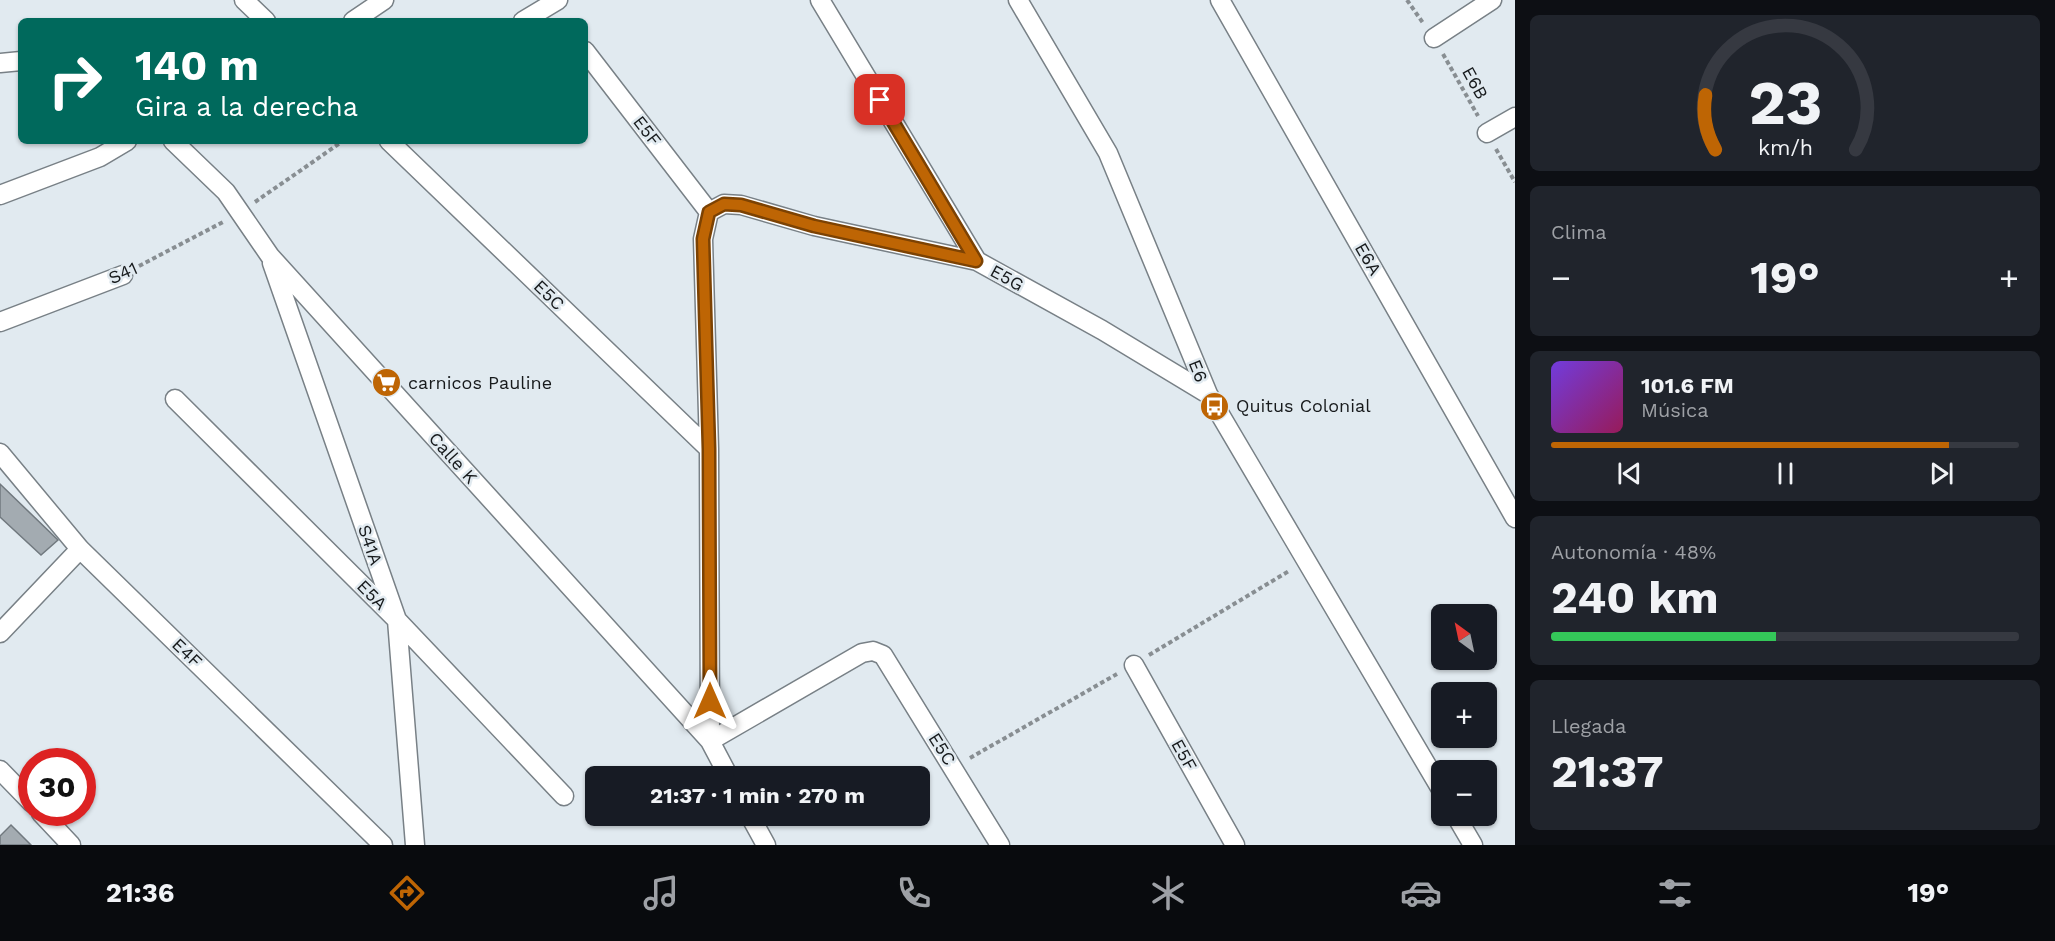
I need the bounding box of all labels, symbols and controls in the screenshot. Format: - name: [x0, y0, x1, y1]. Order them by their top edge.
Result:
- text: 140 m: [135, 41, 259, 90]
- icon: right: [36, 42, 114, 120]
- street label: E6B: [1458, 63, 1493, 103]
- text: 23: [1748, 66, 1822, 139]
- pin: [854, 74, 905, 125]
- icon: arrive: [863, 83, 896, 116]
- text: Gira a la derecha: [135, 91, 358, 123]
- street label: E5F: [629, 111, 666, 150]
- text: km/h: [1757, 135, 1813, 160]
- text: Clima: [1551, 220, 1607, 244]
- street label: E6A: [1351, 239, 1386, 279]
- text: 19°: [1750, 251, 1820, 304]
- street label: S41: [105, 257, 140, 288]
- text: −: [1551, 258, 1571, 297]
- text: +: [1999, 258, 2019, 297]
- street label: E5G: [987, 260, 1028, 295]
- street label: E5C: [530, 275, 569, 314]
- street label: E6: [1185, 356, 1212, 385]
- supermarket icon: carnicos Pauline: [371, 367, 403, 399]
- place label: carnicos Pauline: [408, 372, 552, 393]
- text: 101.6 FM: [1641, 373, 1734, 398]
- bus stop icon: Quitus Colonial: [1199, 390, 1231, 422]
- place label: Quitus Colonial: [1236, 395, 1371, 416]
- text: Música: [1641, 398, 1709, 422]
- street label: Calle K: [425, 428, 482, 488]
- icon: previous: [1613, 457, 1646, 490]
- icon: pause: [1769, 457, 1802, 490]
- icon: next: [1925, 457, 1958, 490]
- street label: S41A: [354, 522, 387, 568]
- text: Autonomía · 48%: [1551, 540, 1716, 564]
- text: 240 km: [1551, 571, 1719, 624]
- street label: E5A: [353, 575, 392, 614]
- north arrow: [1431, 604, 1497, 670]
- map controls: [1431, 604, 1497, 826]
- street label: E4F: [168, 633, 207, 672]
- position arrow: [678, 669, 742, 733]
- button: +: [1431, 682, 1497, 748]
- text: Llegada: [1551, 714, 1626, 738]
- street label: E5C: [924, 729, 960, 769]
- street label: E5F: [1167, 735, 1202, 774]
- text: 21:37: [1551, 745, 1664, 798]
- speed limit sign: 30: [18, 748, 96, 826]
- button: −: [1431, 760, 1497, 826]
- text: 21:37 · 1 min · 270 m: [650, 783, 865, 808]
- icon: directions: [386, 872, 428, 914]
- icon: music: [640, 872, 682, 914]
- icon: phone: [893, 872, 935, 914]
- icon: climate: [1147, 872, 1189, 914]
- icon: car: [1400, 872, 1442, 914]
- icon: filters: [1654, 872, 1696, 914]
- text: 21:36: [106, 877, 174, 909]
- text: 19°: [1907, 877, 1949, 909]

